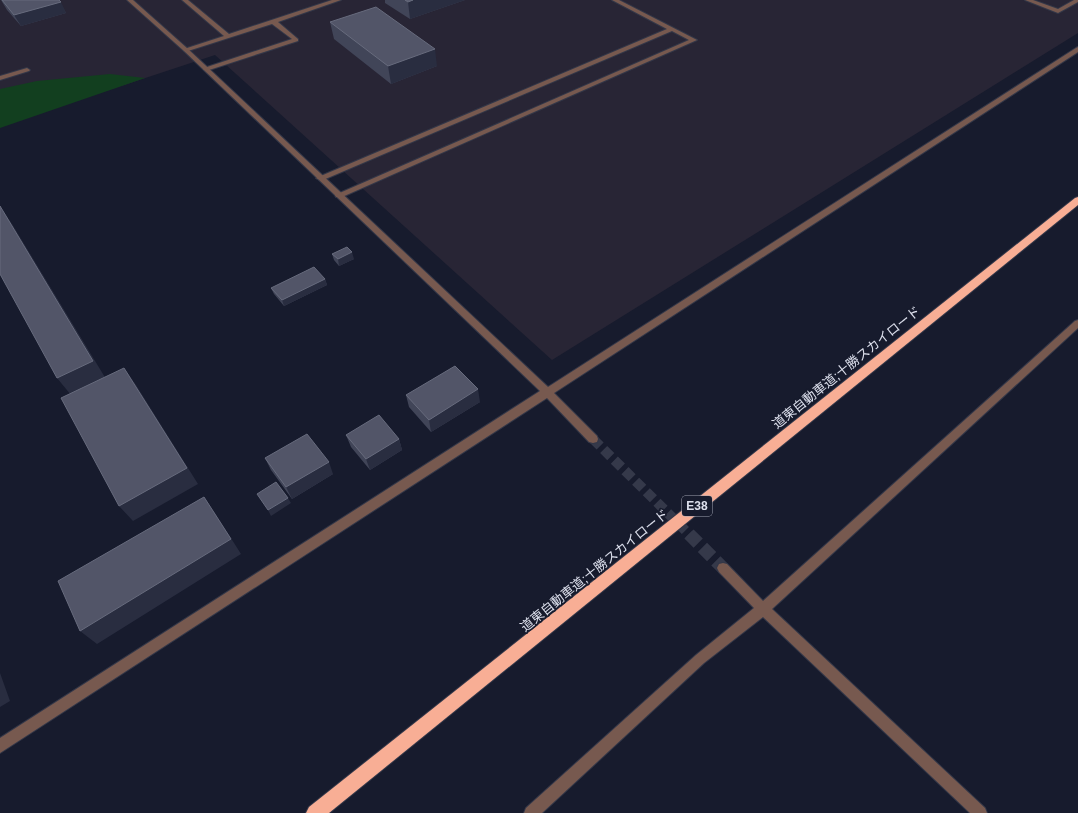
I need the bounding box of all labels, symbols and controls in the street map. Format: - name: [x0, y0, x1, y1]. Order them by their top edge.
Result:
- street label: 道東自動車道;十勝スカイロード: [769, 303, 923, 432]
- road number: E38: [682, 496, 712, 516]
- street label: 道東自動車道;十勝スカイロード: [517, 506, 671, 635]

